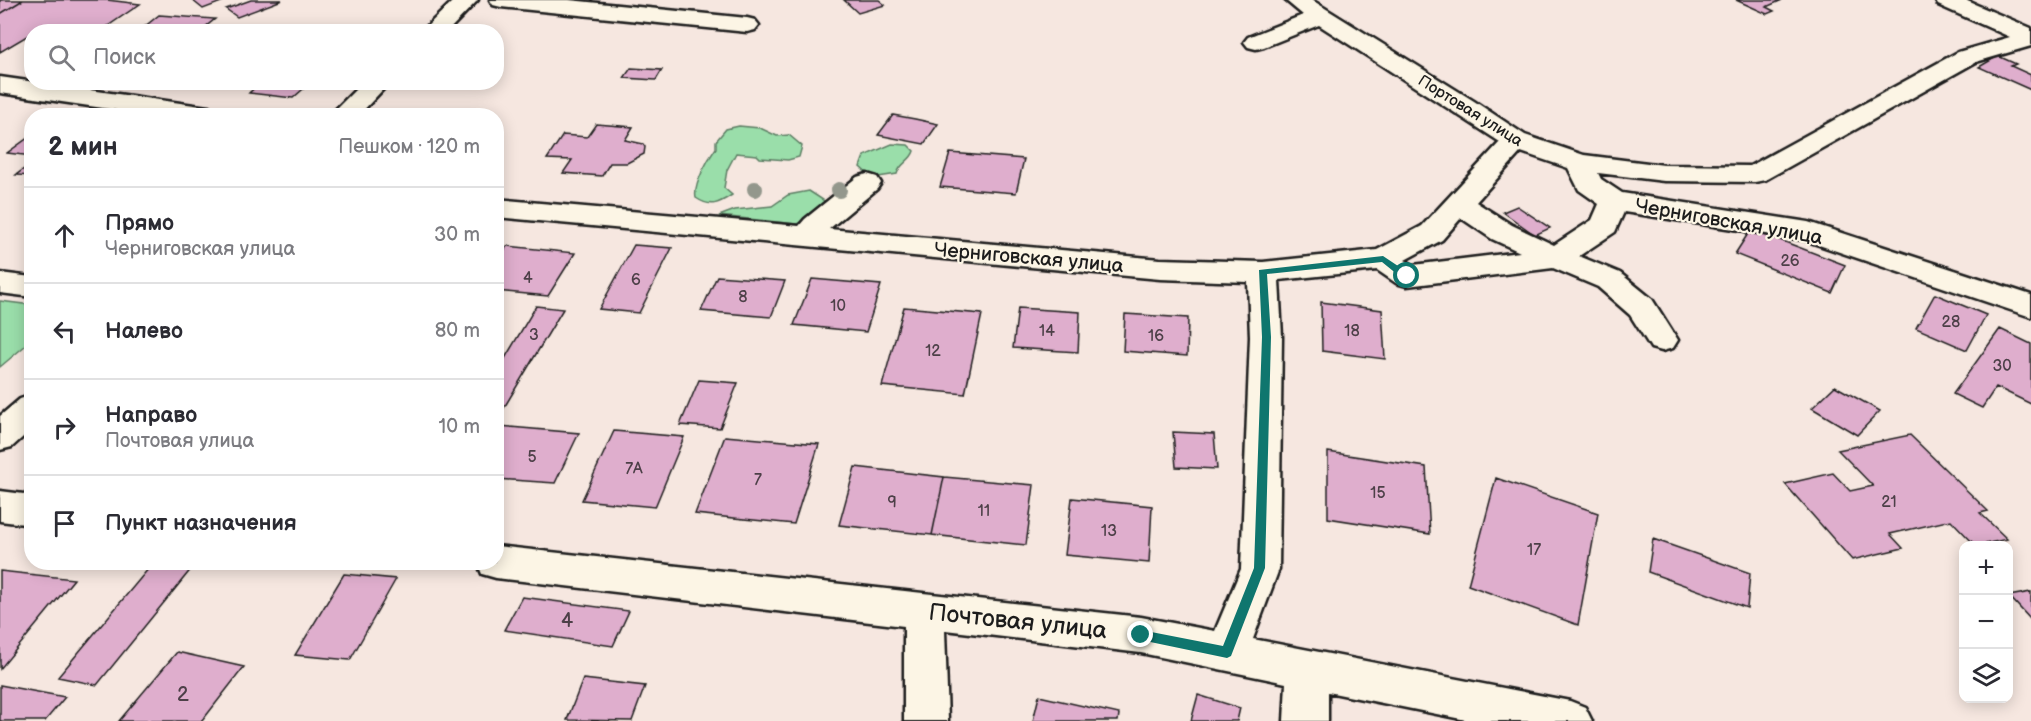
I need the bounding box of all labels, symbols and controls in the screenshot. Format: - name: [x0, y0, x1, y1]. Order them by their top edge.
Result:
- search box: [24, 24, 504, 90]
- icon: search: [45, 41, 78, 74]
- text: Поиск: [93, 44, 156, 71]
- street label: Портовая улица: [1414, 71, 1527, 151]
- text: 2 мин: [48, 132, 118, 163]
- text: Пешком · 120 m: [338, 135, 480, 159]
- street label: Черниговская улица: [1633, 194, 1825, 250]
- text: Прямо: [105, 210, 174, 237]
- icon: ahead: [48, 219, 81, 252]
- text: 30 m: [434, 223, 480, 247]
- text: Черниговская улица: [105, 237, 295, 261]
- street label: Черниговская улица: [933, 238, 1125, 278]
- house number: 26: [1780, 252, 1800, 271]
- route start: [1393, 262, 1419, 288]
- house number: 4: [523, 269, 533, 288]
- house number: 6: [631, 271, 641, 290]
- house number: 8: [738, 288, 748, 307]
- house number: 10: [830, 297, 846, 316]
- house number: 28: [1942, 313, 1960, 332]
- icon: left: [48, 315, 81, 348]
- text: Налево: [105, 318, 183, 345]
- text: 80 m: [435, 319, 480, 343]
- house number: 14: [1039, 322, 1055, 341]
- house number: 18: [1344, 322, 1360, 341]
- house number: 3: [529, 326, 539, 345]
- house number: 16: [1148, 327, 1164, 346]
- house number: 12: [925, 342, 941, 361]
- house number: 30: [1992, 357, 2012, 376]
- text: Направо: [105, 402, 197, 429]
- icon: right: [48, 411, 81, 444]
- text: 10 m: [439, 415, 480, 439]
- text: Почтовая улица: [105, 429, 254, 453]
- house number: 5: [527, 448, 537, 467]
- house number: 7А: [625, 460, 643, 479]
- house number: 7: [754, 471, 762, 490]
- house number: 15: [1370, 484, 1386, 503]
- house number: 9: [887, 493, 897, 512]
- house number: 21: [1881, 493, 1897, 512]
- house number: 11: [978, 502, 990, 521]
- icon: arrive: [48, 507, 81, 540]
- text: Пункт назначения: [105, 510, 297, 537]
- house number: 13: [1101, 522, 1117, 541]
- house number: 17: [1527, 541, 1541, 560]
- map controls: [1959, 541, 2013, 703]
- button: +: [1959, 541, 2013, 595]
- button: −: [1959, 595, 2013, 649]
- street label: Почтовая улица: [927, 598, 1109, 645]
- house number: 4: [561, 609, 573, 633]
- route end: [1127, 621, 1153, 647]
- button: layers: [1959, 649, 2013, 703]
- house number: 2: [177, 683, 189, 707]

